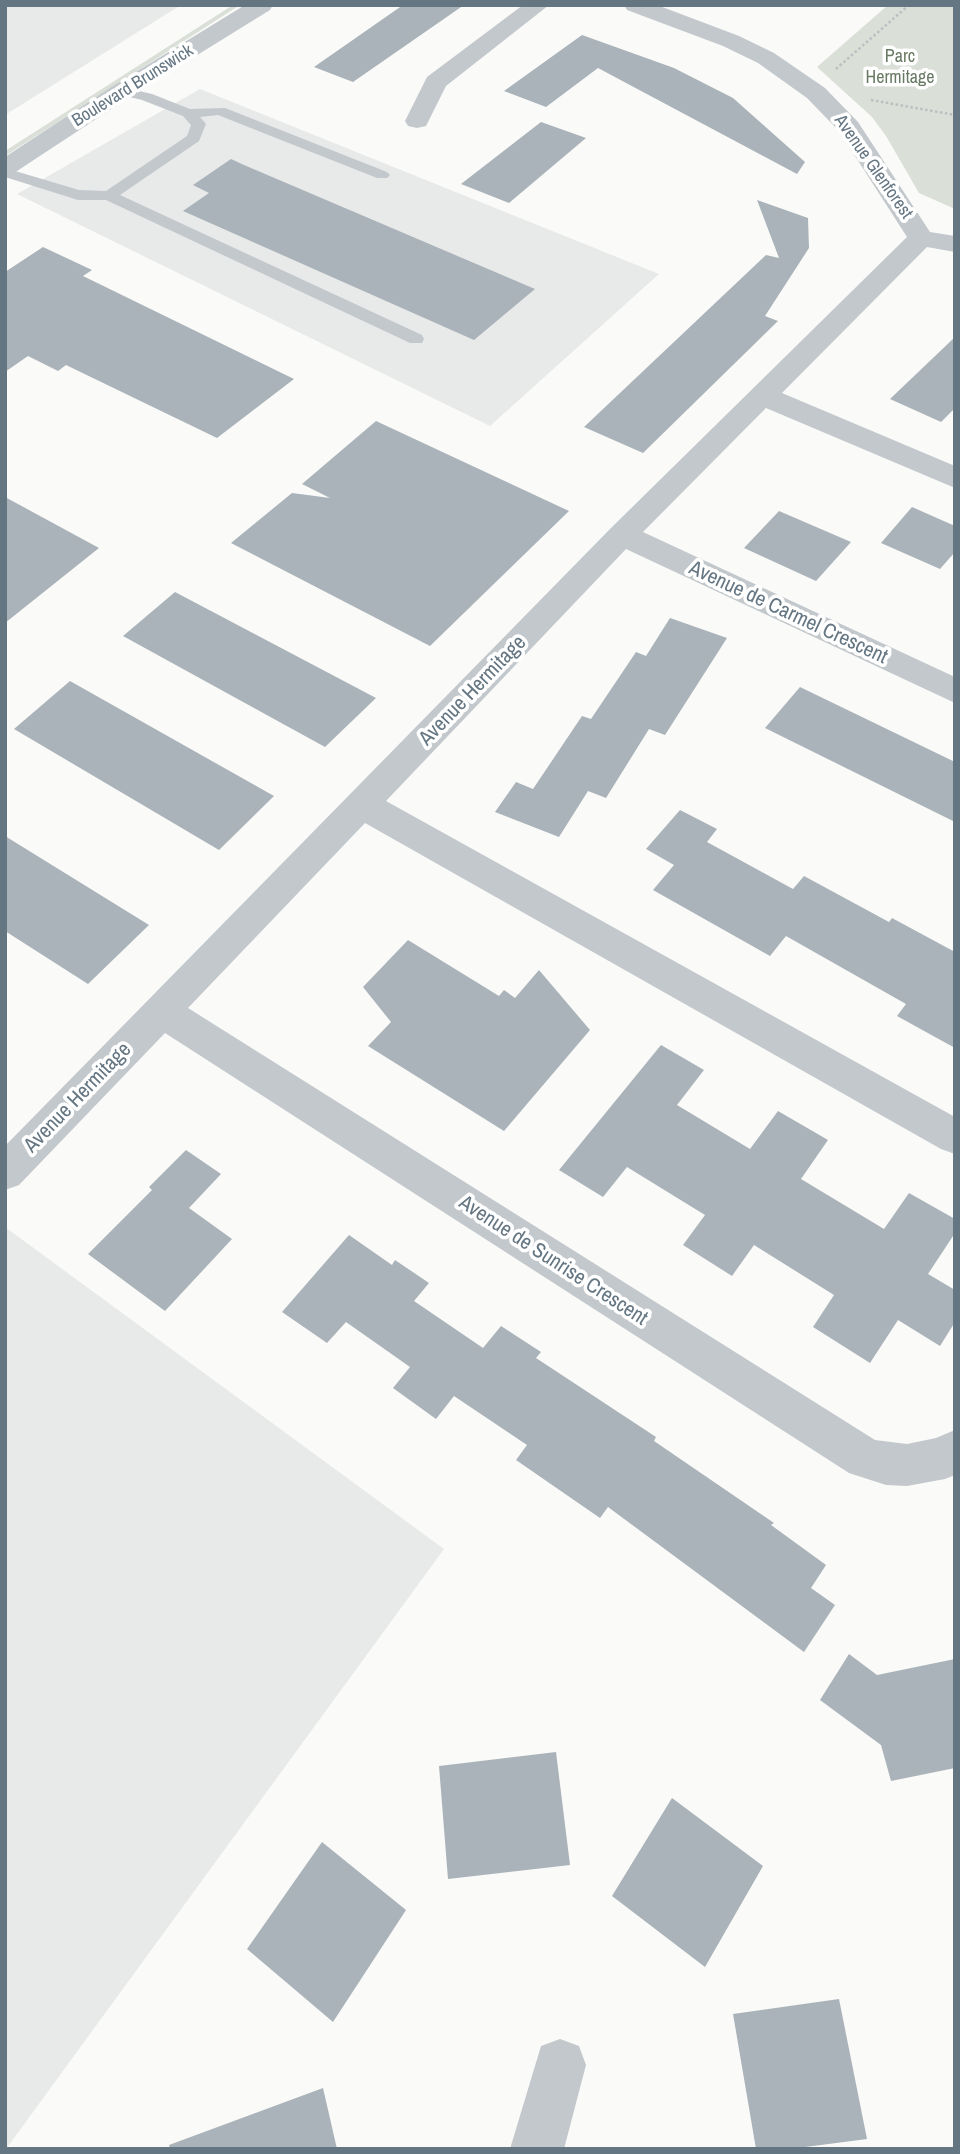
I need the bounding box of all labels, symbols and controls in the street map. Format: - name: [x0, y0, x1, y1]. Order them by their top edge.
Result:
- street label: Boulevard Brunswick: [68, 40, 198, 132]
- park label: Parc Hermitage: [866, 46, 934, 88]
- street label: Avenue Glenforest: [829, 111, 917, 223]
- street label: Avenue de Carmel Crescent: [685, 556, 891, 670]
- street label: Avenue Hermitage: [414, 631, 532, 751]
- street label: Avenue Hermitage: [19, 1038, 137, 1158]
- street label: Avenue de Sunrise Crescent: [454, 1191, 652, 1331]

